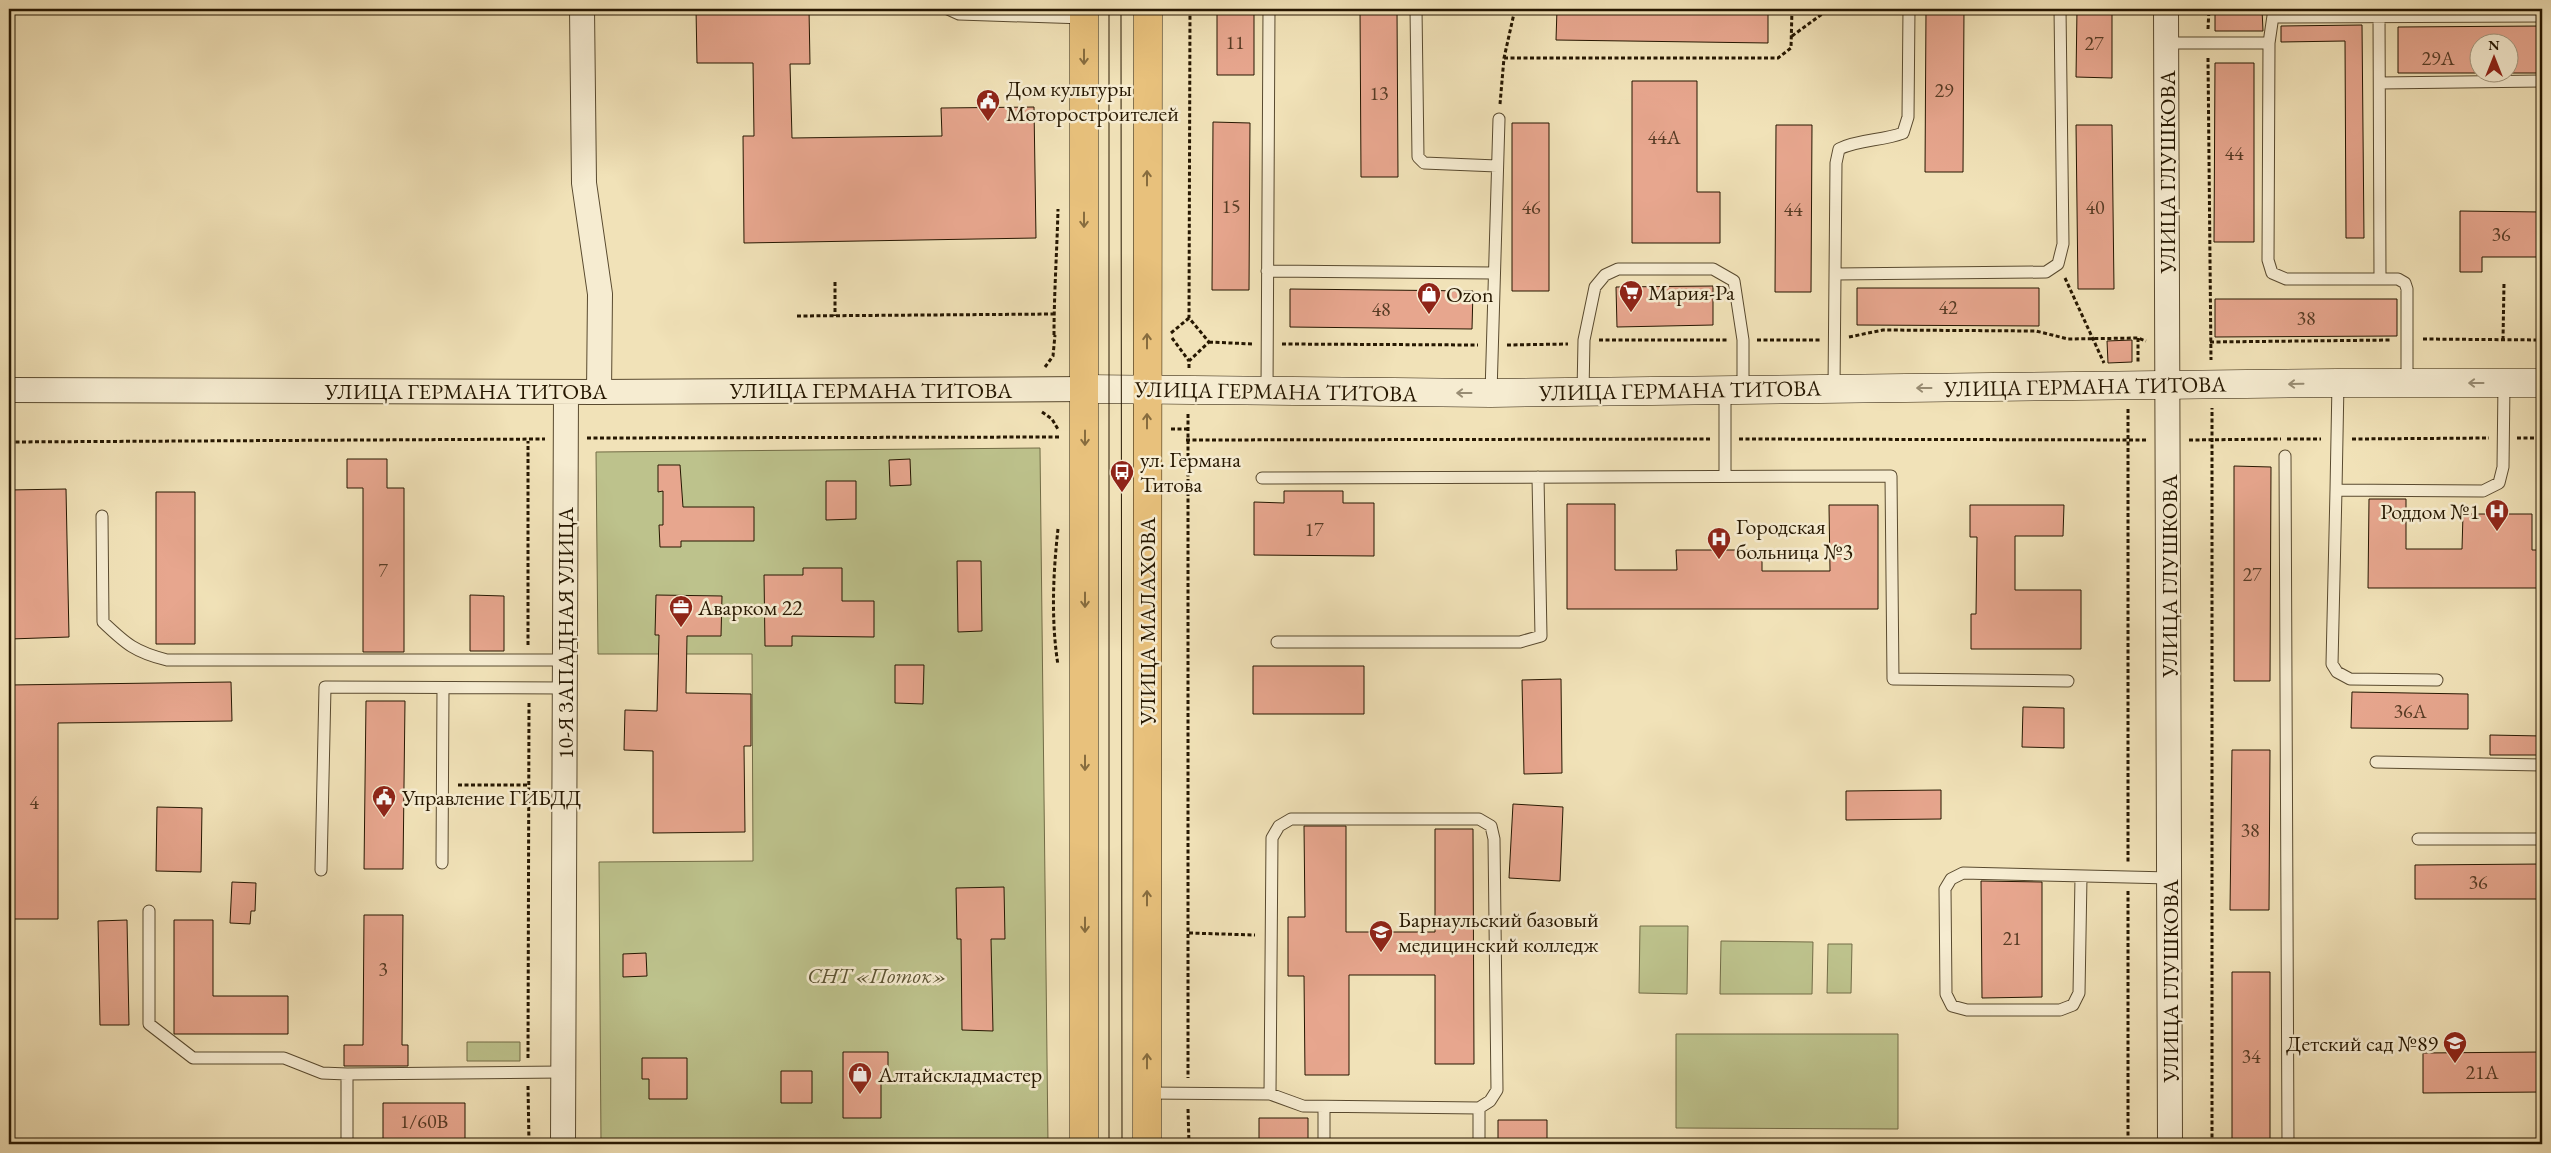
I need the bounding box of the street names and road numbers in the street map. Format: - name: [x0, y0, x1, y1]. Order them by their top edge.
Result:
- street label: УЛИЦА ГЛУШКОВА: [2153, 70, 2182, 275]
- street label: УЛИЦА ГЕРМАНА ТИТОВА: [1942, 370, 2227, 403]
- street label: УЛИЦА ГЕРМАНА ТИТОВА: [1537, 374, 1822, 407]
- street label: УЛИЦА ГЕРМАНА ТИТОВА: [1133, 375, 1418, 408]
- street label: УЛИЦА ГЕРМАНА ТИТОВА: [729, 376, 1013, 405]
- street label: УЛИЦА ГЕРМАНА ТИТОВА: [324, 377, 608, 406]
- street label: УЛИЦА ГЛУШКОВА: [2155, 474, 2184, 679]
- street label: 10-Я ЗАПАДНАЯ УЛИЦА: [551, 506, 580, 759]
- street label: УЛИЦА МАЛАХОВА: [1133, 516, 1162, 726]
- street label: УЛИЦА ГЛУШКОВА: [2156, 879, 2185, 1084]

